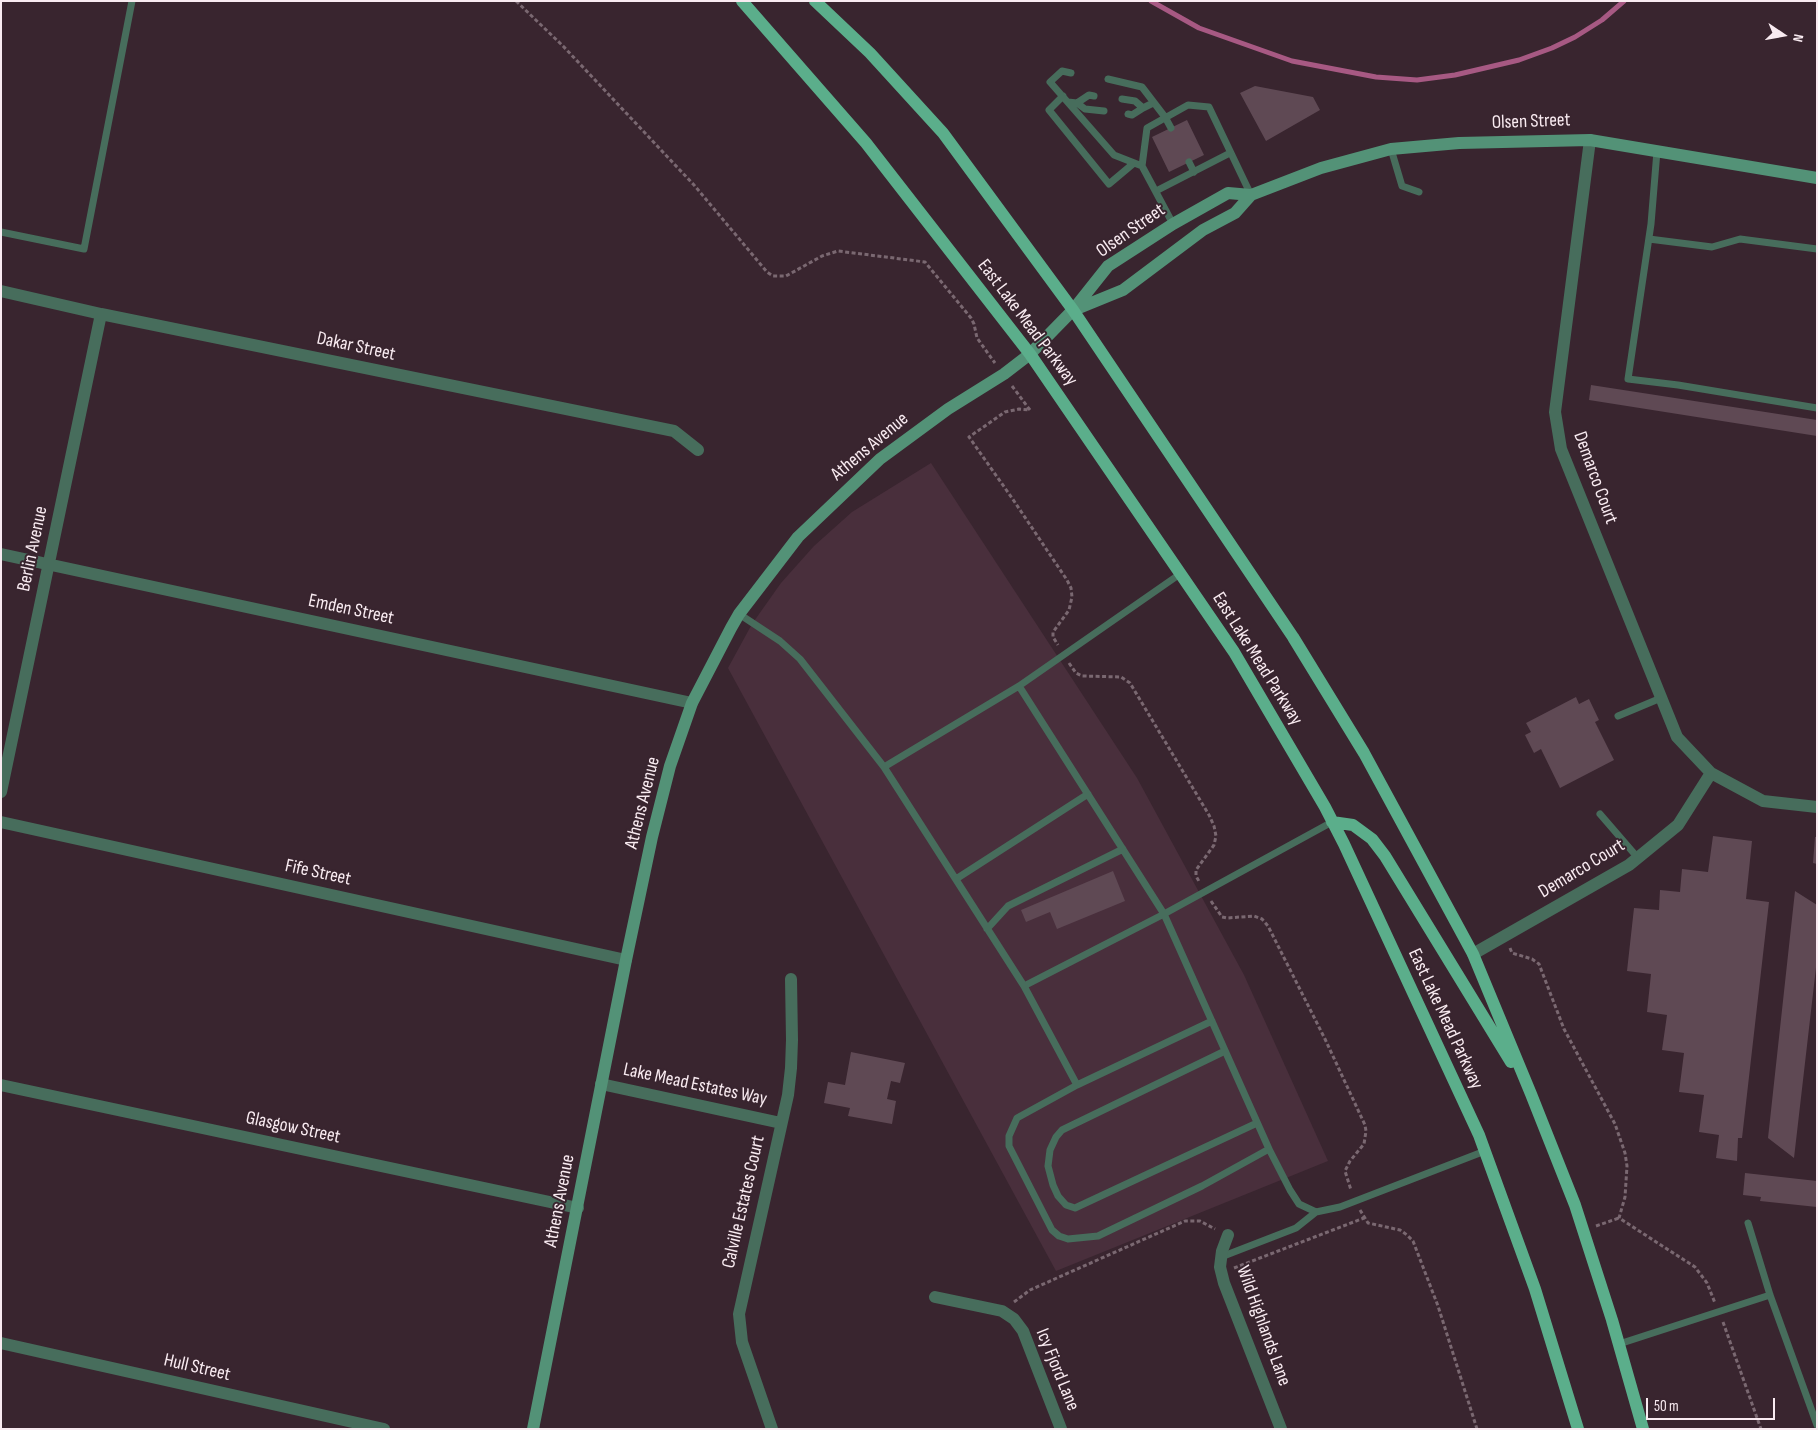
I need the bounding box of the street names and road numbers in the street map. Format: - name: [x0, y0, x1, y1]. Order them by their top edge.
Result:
- street label: Olsen Street: [1491, 109, 1571, 135]
- street label: Olsen Street: [1092, 199, 1170, 263]
- street label: East Lake Mead Parkway: [972, 255, 1082, 391]
- street label: Dakar Street: [315, 328, 397, 366]
- street label: Athens Avenue: [827, 408, 913, 486]
- street label: Demarco Court: [1568, 429, 1622, 527]
- street label: Berlin Avenue: [13, 504, 53, 594]
- street label: East Lake Mead Parkway: [1207, 588, 1307, 730]
- street label: Emden Street: [306, 590, 396, 630]
- street label: Athens Avenue: [621, 755, 665, 851]
- street label: Demarco Court: [1535, 834, 1629, 904]
- street label: Fife Street: [283, 855, 353, 891]
- street label: East Lake Mead Parkway: [1402, 945, 1488, 1093]
- street label: Lake Mead Estates Way: [621, 1059, 769, 1111]
- street label: Glasgow Street: [244, 1107, 342, 1149]
- street label: Calville Estates Court: [718, 1133, 770, 1271]
- street label: Athens Avenue: [540, 1153, 580, 1249]
- street label: Wild Highlands Lane: [1231, 1263, 1295, 1389]
- street label: Icy Fjord Lane: [1030, 1326, 1084, 1414]
- street label: Hull Street: [161, 1349, 233, 1387]

